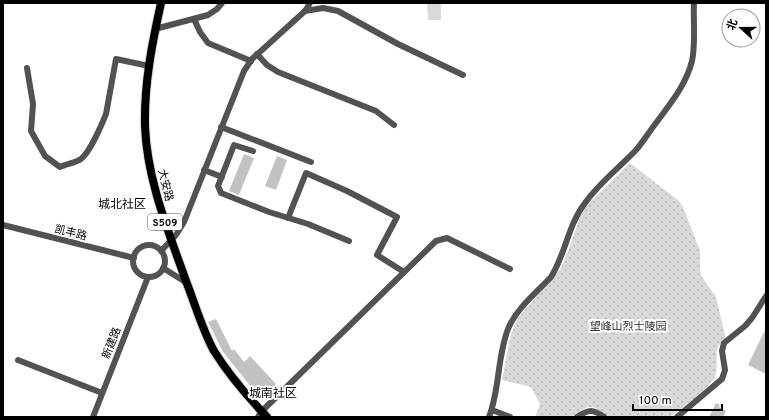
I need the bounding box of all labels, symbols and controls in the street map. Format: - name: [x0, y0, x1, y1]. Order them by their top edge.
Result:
- north arrow: [721, 8, 761, 48]
- text: 北: [724, 17, 741, 32]
- street label: 大安路: [154, 168, 176, 203]
- district label: 城北社区: [98, 197, 146, 213]
- road number: S509: [148, 214, 182, 230]
- street label: 凯丰路: [53, 222, 88, 244]
- park label: 望峰山烈士陵园: [590, 320, 667, 334]
- street label: 新建路: [99, 325, 124, 361]
- district label: 城南社区: [249, 386, 297, 402]
- scale bar: [633, 386, 722, 412]
- text: 100 m: [639, 393, 672, 409]

